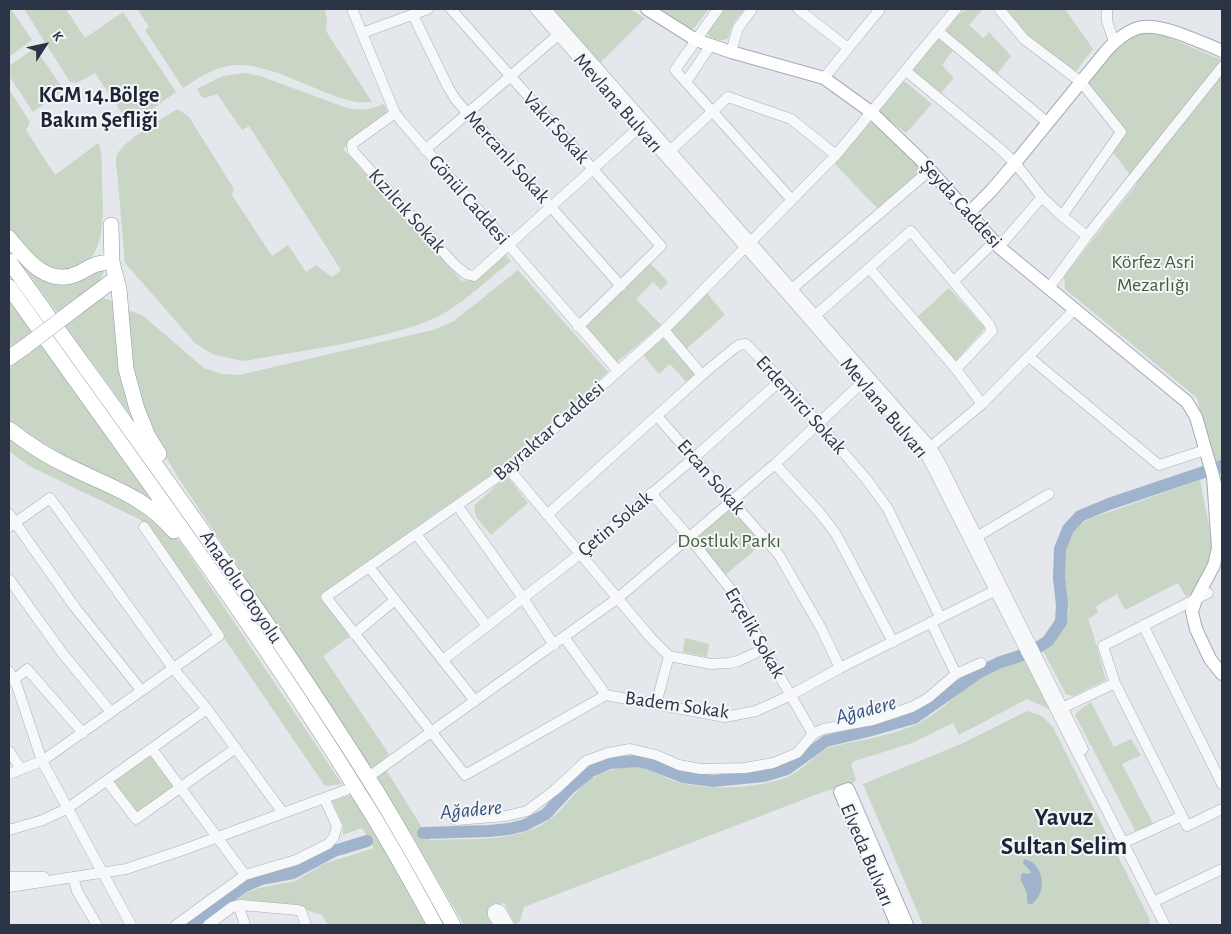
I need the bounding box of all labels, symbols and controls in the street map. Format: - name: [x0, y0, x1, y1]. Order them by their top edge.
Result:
- north arrow: [20, 20, 70, 70]
- text: K: [49, 29, 65, 44]
- street label: Mevlana Bulvarı: [568, 48, 668, 158]
- district label: KGM 14.Bölge Bakım Şefliği: [39, 82, 159, 134]
- street label: Vakıf Sokak: [517, 87, 595, 169]
- street label: Mercanlı Sokak: [459, 106, 555, 208]
- street label: Gönül Caddesi: [423, 150, 515, 250]
- street label: Şeyda Caddesi: [915, 155, 1007, 253]
- street label: Kızılcık Sokak: [363, 164, 451, 258]
- park label: Körfez Asri Mezarlığı: [1111, 250, 1195, 297]
- street label: Erdemirci Sokak: [750, 351, 852, 459]
- street label: Mevlana Bulvarı: [835, 353, 933, 463]
- street label: Bayraktar Caddesi: [488, 376, 610, 486]
- street label: Ercan Sokak: [672, 434, 750, 520]
- street label: Çetin Sokak: [573, 486, 657, 562]
- street label: Anadolu Otoyolu: [194, 526, 288, 648]
- park label: Dostluk Parkı: [677, 529, 781, 553]
- street label: Erçelik Sokak: [719, 583, 791, 683]
- street label: Badem Sokak: [623, 686, 731, 724]
- water label: Ağadere: [833, 690, 899, 730]
- water label: Ağadere: [439, 795, 503, 825]
- street label: Elveda Bulvarı: [835, 800, 899, 910]
- district label: Yavuz Sultan Selim: [1001, 802, 1127, 861]

